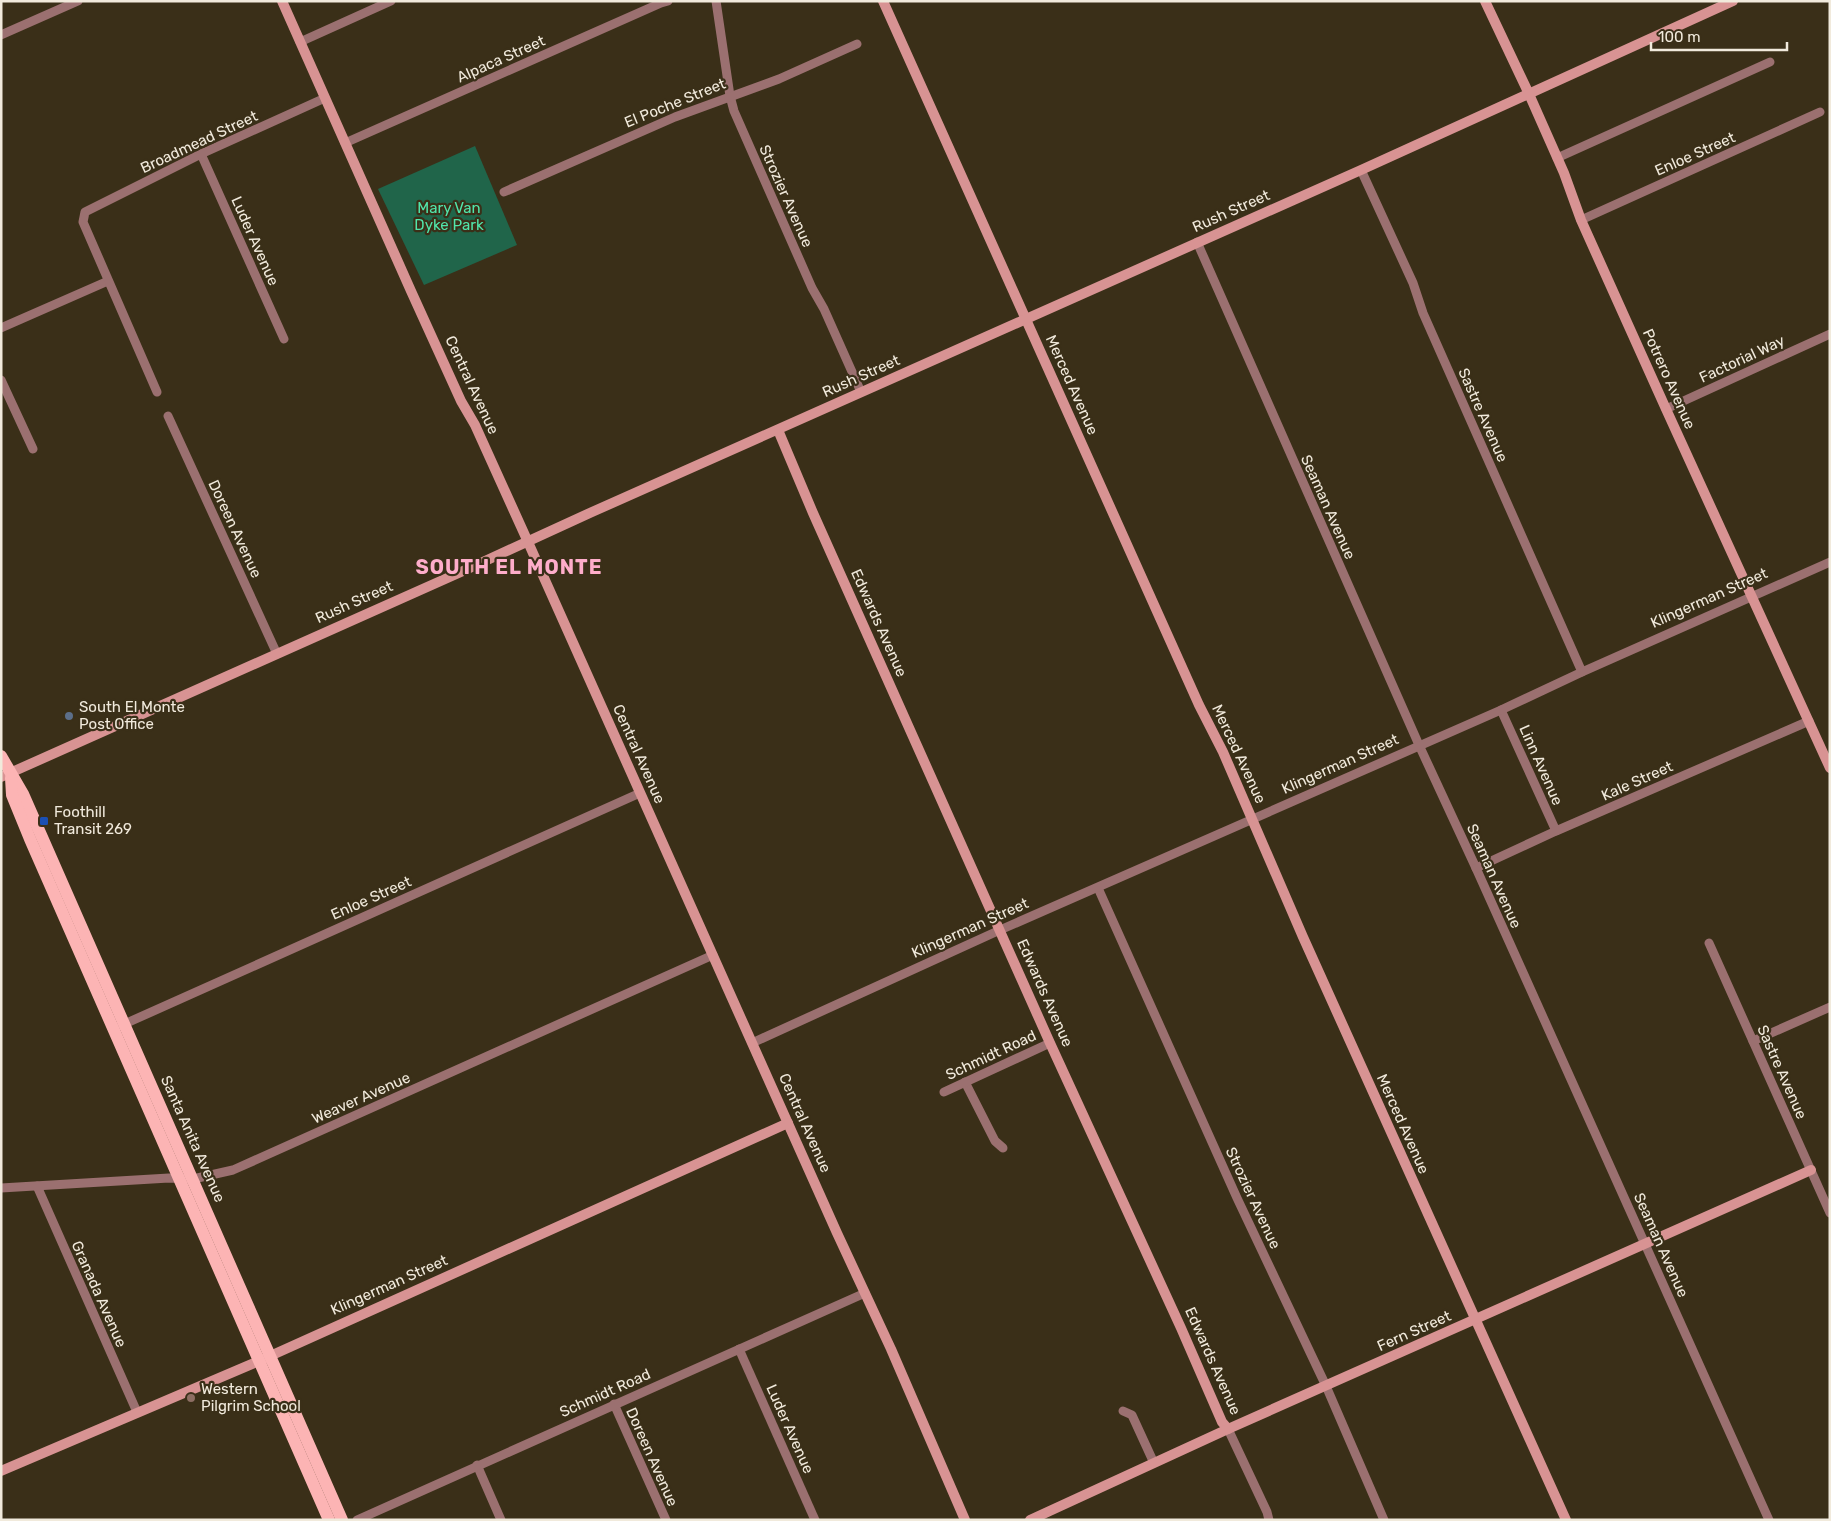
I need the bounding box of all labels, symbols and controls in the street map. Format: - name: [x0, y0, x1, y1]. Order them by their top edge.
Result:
- scale bar: [1651, 20, 1787, 52]
- text: 100 m: [1658, 28, 1700, 46]
- street label: Alpaca Street: [454, 32, 548, 86]
- street label: El Poche Street: [622, 74, 728, 131]
- street label: Broadmead Street: [137, 107, 261, 177]
- street label: Enloe Street: [1652, 128, 1738, 180]
- street label: Strozier Avenue: [755, 142, 817, 250]
- street label: Rush Street: [1190, 186, 1273, 236]
- street label: Luder Avenue: [227, 194, 283, 288]
- park label: Mary Van Dyke Park: [414, 199, 484, 234]
- street label: Potrero Avenue: [1639, 326, 1699, 432]
- street label: Factorial Way: [1696, 331, 1788, 387]
- street label: Merced Avenue: [1042, 332, 1102, 438]
- street label: Central Avenue: [441, 333, 503, 437]
- street label: Rush Street: [820, 351, 903, 401]
- street label: Sastre Avenue: [1454, 365, 1512, 465]
- street label: Seaman Avenue: [1297, 452, 1359, 562]
- street label: Doreen Avenue: [204, 477, 266, 581]
- district label: SOUTH EL MONTE: [416, 555, 602, 579]
- street label: Klingerman Street: [1648, 564, 1770, 632]
- street label: Edwards Avenue: [847, 566, 911, 680]
- street label: Rush Street: [313, 577, 396, 627]
- place label: South El Monte Post Office: [79, 698, 185, 733]
- street label: Central Avenue: [609, 702, 669, 806]
- street label: Merced Avenue: [1208, 702, 1270, 806]
- marker: South El Monte Post Office: [63, 710, 75, 722]
- street label: Linn Avenue: [1515, 722, 1567, 808]
- street label: Klingerman Street: [1279, 730, 1401, 798]
- street label: Kale Street: [1598, 757, 1676, 805]
- place label: Foothill Transit 269: [54, 803, 132, 838]
- marker: Foothill Transit 269: [38, 815, 50, 827]
- street label: Seaman Avenue: [1463, 821, 1525, 931]
- street label: Enloe Street: [328, 872, 414, 924]
- street label: Klingerman Street: [909, 894, 1031, 962]
- street label: Edwards Avenue: [1013, 936, 1077, 1050]
- street label: Sastre Avenue: [1753, 1022, 1811, 1122]
- street label: Schmidt Road: [943, 1026, 1039, 1084]
- street label: Weaver Avenue: [309, 1068, 413, 1128]
- street label: Central Avenue: [775, 1071, 835, 1175]
- street label: Merced Avenue: [1373, 1071, 1433, 1177]
- street label: Santa Anita Avenue: [157, 1073, 229, 1205]
- street label: Strozier Avenue: [1222, 1144, 1284, 1252]
- street label: Seaman Avenue: [1630, 1190, 1692, 1300]
- street label: Granada Avenue: [67, 1238, 131, 1350]
- street label: Klingerman Street: [328, 1251, 450, 1319]
- street label: Edwards Avenue: [1181, 1304, 1245, 1418]
- street label: Fern Street: [1374, 1307, 1454, 1355]
- street label: Schmidt Road: [557, 1365, 653, 1421]
- place label: Western Pilgrim School: [201, 1380, 301, 1415]
- street label: Luder Avenue: [762, 1382, 818, 1476]
- marker: Western Pilgrim School: [185, 1392, 197, 1404]
- street label: Doreen Avenue: [622, 1405, 682, 1509]

